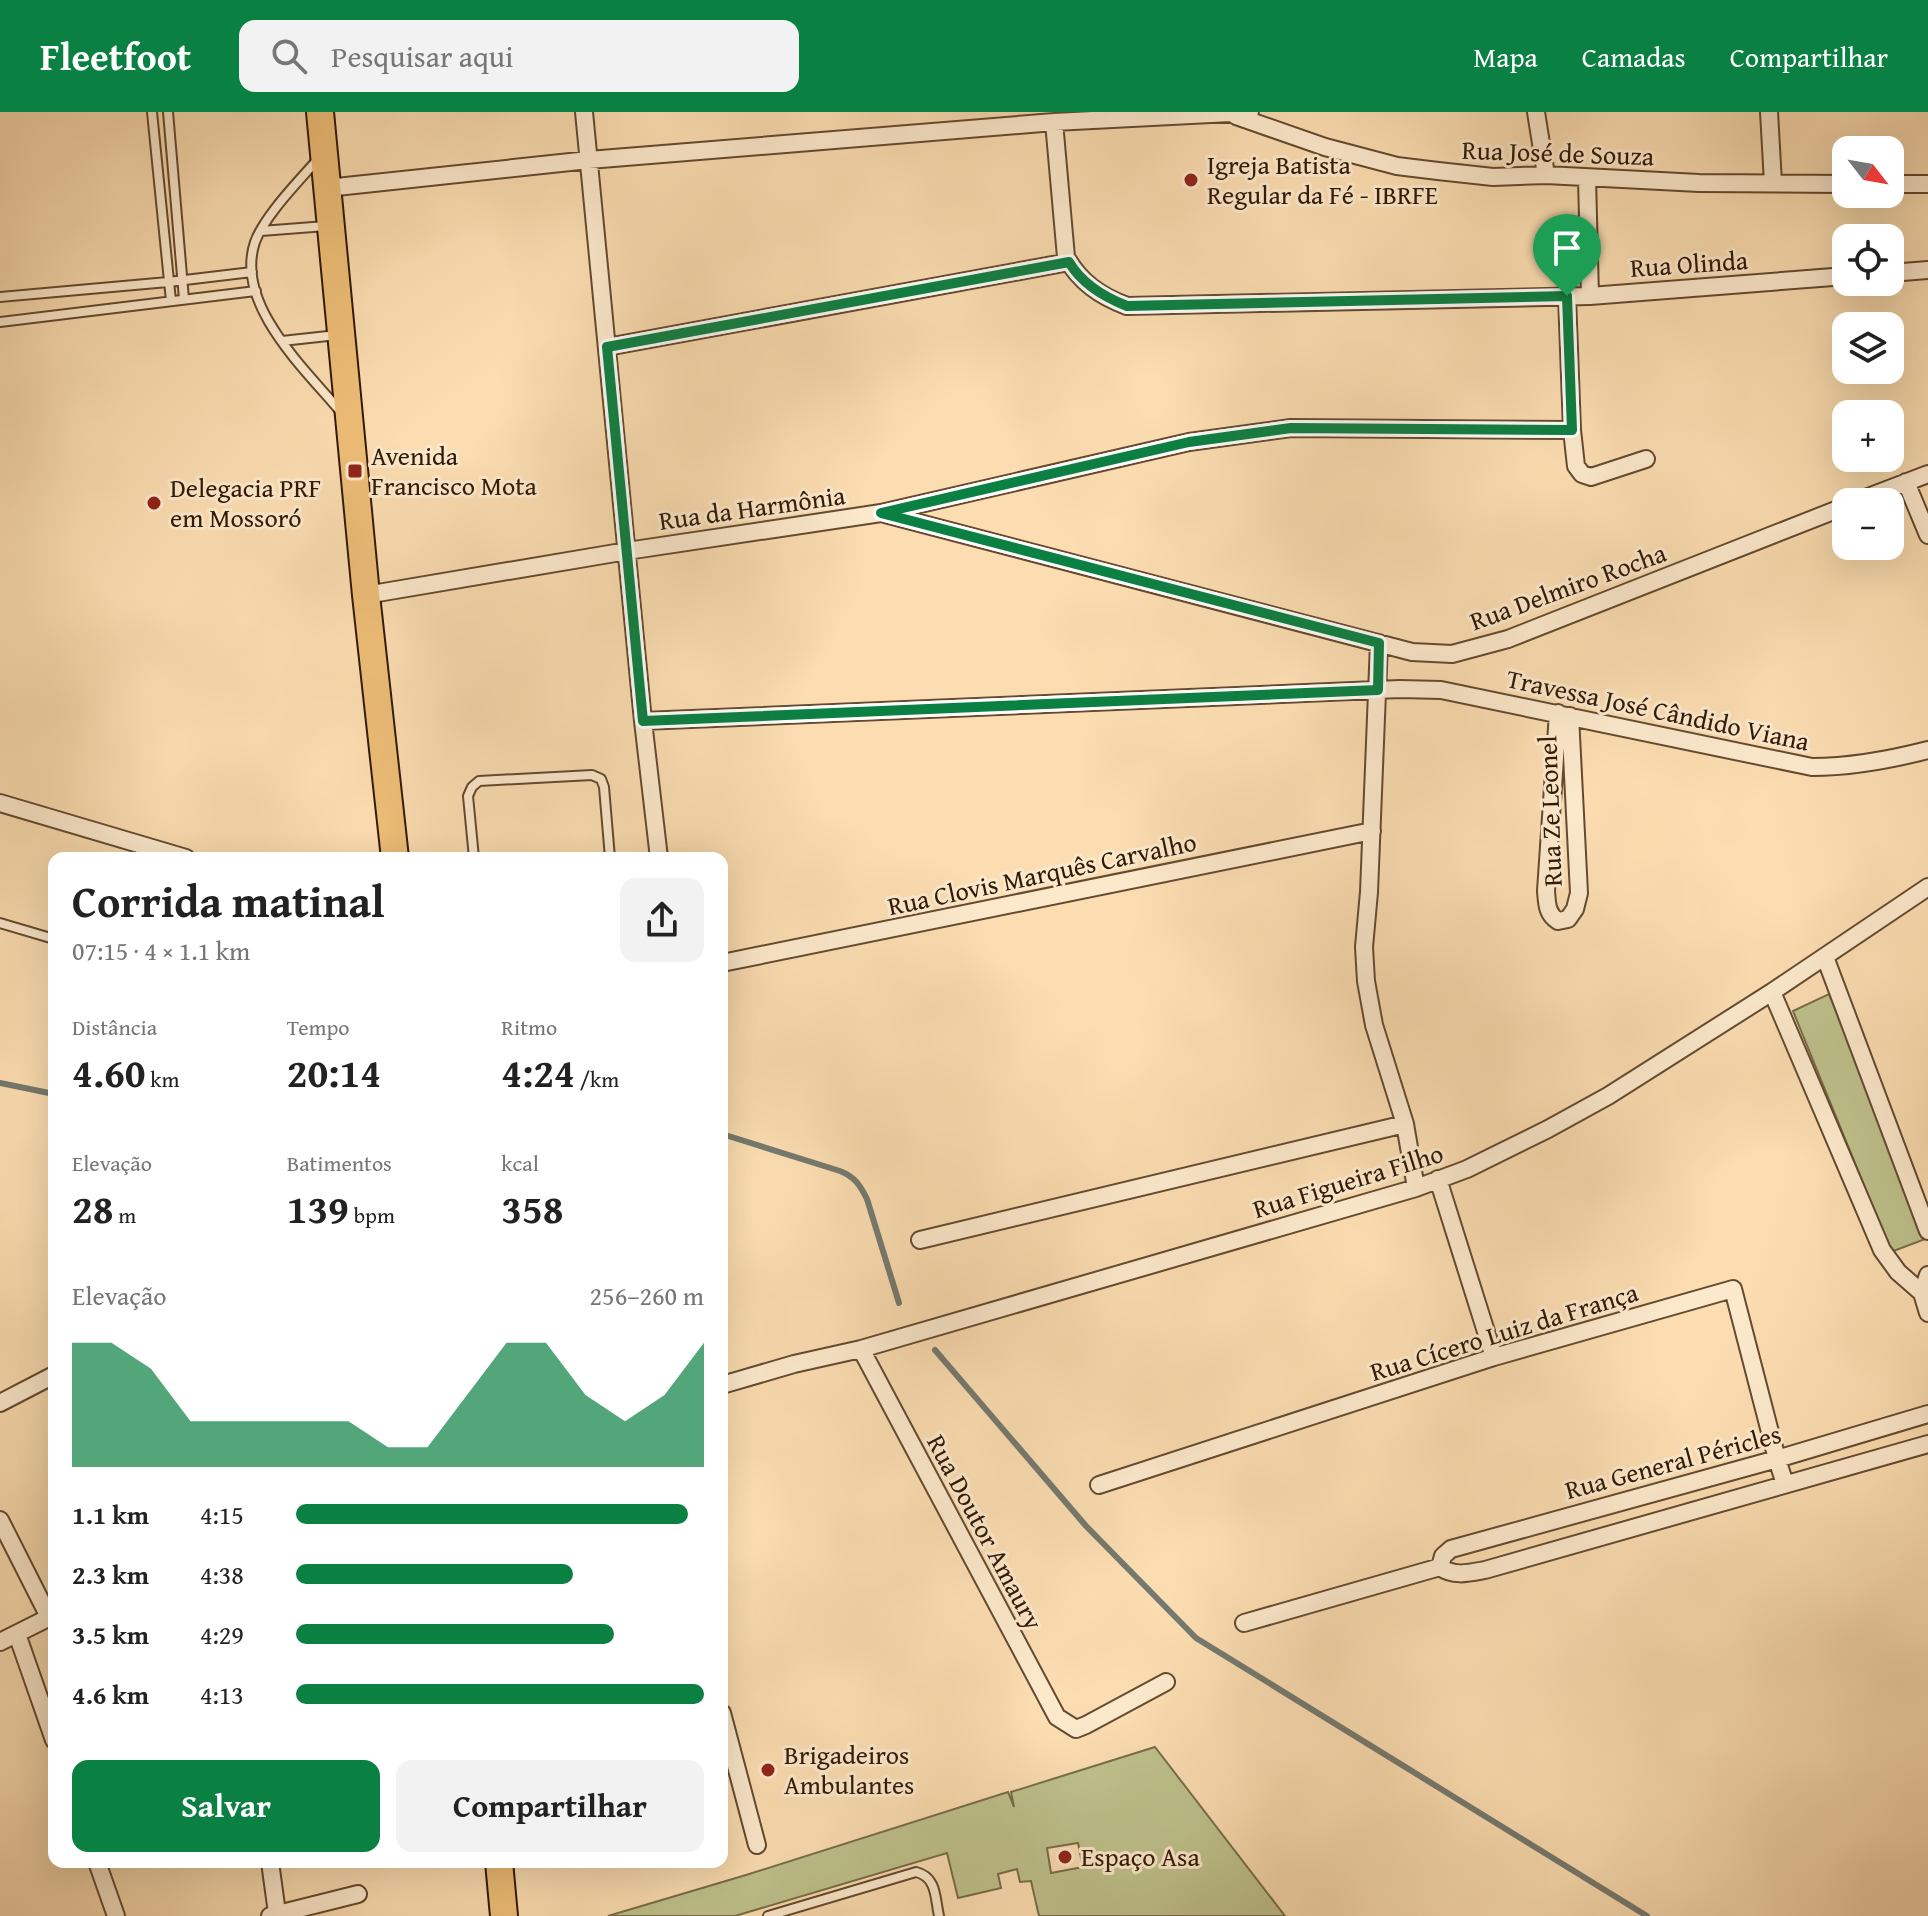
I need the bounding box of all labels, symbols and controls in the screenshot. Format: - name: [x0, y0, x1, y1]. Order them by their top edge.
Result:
- search box: [239, 20, 799, 92]
- text: Fleetfoot: [40, 28, 191, 84]
- icon: search: [267, 34, 311, 78]
- text: Pesquisar aqui: [331, 34, 514, 78]
- text: Mapa: [1473, 36, 1538, 77]
- text: Camadas: [1582, 36, 1686, 77]
- text: Compartilhar: [1730, 36, 1888, 77]
- street label: Rua José de Souza: [1461, 130, 1655, 175]
- north arrow: [1832, 136, 1904, 208]
- map controls: [1832, 136, 1904, 560]
- place label: Igreja Batista Regular da Fé - IBRFE: [1207, 145, 1438, 214]
- marker: Igreja Batista Regular da Fé - IBRFE: [1182, 171, 1200, 189]
- pin: [1533, 214, 1601, 296]
- button: locate: [1832, 224, 1904, 296]
- icon: arrive: [1545, 226, 1589, 270]
- street label: Rua Olinda: [1629, 240, 1750, 287]
- button: layers: [1832, 312, 1904, 384]
- button: +: [1832, 400, 1904, 472]
- place label: Avenida Francisco Mota: [371, 436, 537, 505]
- marker: Avenida Francisco Mota: [346, 462, 364, 480]
- place label: Delegacia PRF em Mossoró: [170, 468, 321, 537]
- street label: Rua da Harmônia: [656, 475, 848, 540]
- button: −: [1832, 488, 1904, 560]
- marker: Delegacia PRF em Mossoró: [145, 494, 163, 512]
- street label: Rua Delmiro Rocha: [1464, 533, 1672, 640]
- street label: Travessa José Cândido Viana: [1503, 658, 1814, 761]
- street label: Rua Ze Leonel: [1527, 735, 1572, 887]
- street label: Rua Clovis Marquês Carvalho: [884, 822, 1200, 925]
- text: Corrida matinal: [72, 869, 385, 933]
- button: share: [620, 878, 704, 962]
- text: 07:15 · 4 × 1.1 km: [72, 931, 250, 970]
- text: Distância: [72, 1011, 157, 1043]
- text: Tempo: [287, 1011, 350, 1043]
- text: Ritmo: [501, 1011, 557, 1043]
- text: 4.60: [72, 1043, 145, 1102]
- text: 20:14: [287, 1043, 381, 1102]
- text: 4:24: [501, 1043, 575, 1102]
- text: km: [145, 1063, 179, 1095]
- text: /km: [575, 1063, 619, 1095]
- street label: Rua Figueira Filho: [1248, 1133, 1448, 1228]
- text: Elevação: [72, 1147, 152, 1179]
- text: Batimentos: [287, 1147, 392, 1179]
- text: kcal: [501, 1147, 539, 1179]
- text: 28: [72, 1179, 113, 1238]
- text: 139: [287, 1179, 349, 1238]
- text: 358: [501, 1179, 564, 1238]
- text: m: [113, 1199, 136, 1231]
- text: bpm: [349, 1199, 395, 1231]
- street label: Rua Cícero Luiz da França: [1365, 1272, 1643, 1391]
- text: Elevação: [72, 1276, 166, 1315]
- text: 256–260 m: [590, 1276, 704, 1315]
- street label: Rua General Péricles: [1560, 1414, 1785, 1509]
- street label: Rua Doutor Amaury: [917, 1427, 1053, 1636]
- text: 1.1 km: [72, 1495, 149, 1534]
- text: 4:15: [200, 1495, 244, 1534]
- text: 2.3 km: [72, 1555, 149, 1594]
- text: 4:38: [200, 1555, 244, 1594]
- text: 3.5 km: [72, 1615, 149, 1654]
- text: 4:29: [200, 1615, 244, 1654]
- text: 4.6 km: [72, 1675, 149, 1714]
- text: 4:13: [200, 1675, 244, 1714]
- place label: Brigadeiros Ambulantes: [784, 1735, 914, 1804]
- button: Salvar: [72, 1760, 380, 1852]
- button: Compartilhar: [396, 1760, 704, 1852]
- marker: Brigadeiros Ambulantes: [759, 1761, 777, 1779]
- place label: Espaço Asa: [1081, 1837, 1200, 1876]
- marker: Espaço Asa: [1056, 1848, 1074, 1866]

